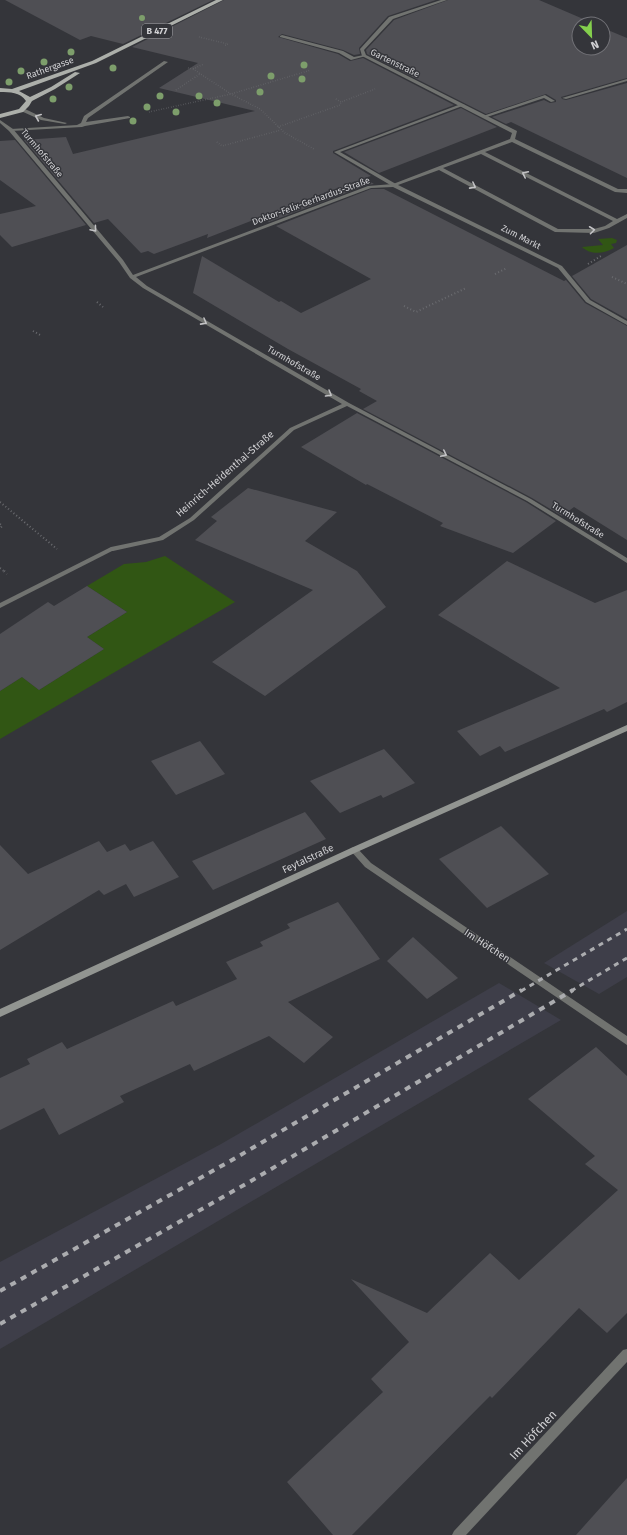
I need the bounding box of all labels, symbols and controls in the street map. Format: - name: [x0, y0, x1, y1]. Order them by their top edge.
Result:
- north arrow: [571, 16, 611, 56]
- road number: B 477: [142, 24, 172, 38]
- text: N: [589, 37, 601, 52]
- street label: Gartenstraße: [369, 47, 421, 79]
- street label: Rathergasse: [25, 55, 75, 81]
- one-way arrow: [34, 114, 42, 122]
- street label: Turmhofstraße: [19, 127, 65, 179]
- one-way arrow: [521, 171, 529, 179]
- street label: Doktor-Felix-Gerhardus-Straße: [251, 175, 371, 227]
- one-way arrow: [469, 181, 476, 189]
- street label: Zum Markt: [500, 223, 543, 252]
- one-way arrow: [90, 224, 97, 232]
- one-way arrow: [589, 226, 595, 235]
- one-way arrow: [199, 318, 207, 325]
- street label: Turmhofstraße: [266, 344, 323, 382]
- one-way arrow: [324, 389, 332, 396]
- street label: Heinrich-Heidenthal-Straße: [174, 428, 276, 520]
- one-way arrow: [439, 449, 447, 457]
- street label: Turmhofstraße: [550, 500, 606, 540]
- street label: Feytalstraße: [280, 842, 336, 876]
- street label: Im Höfchen: [462, 927, 512, 965]
- street label: Im Höfchen: [507, 1407, 559, 1463]

